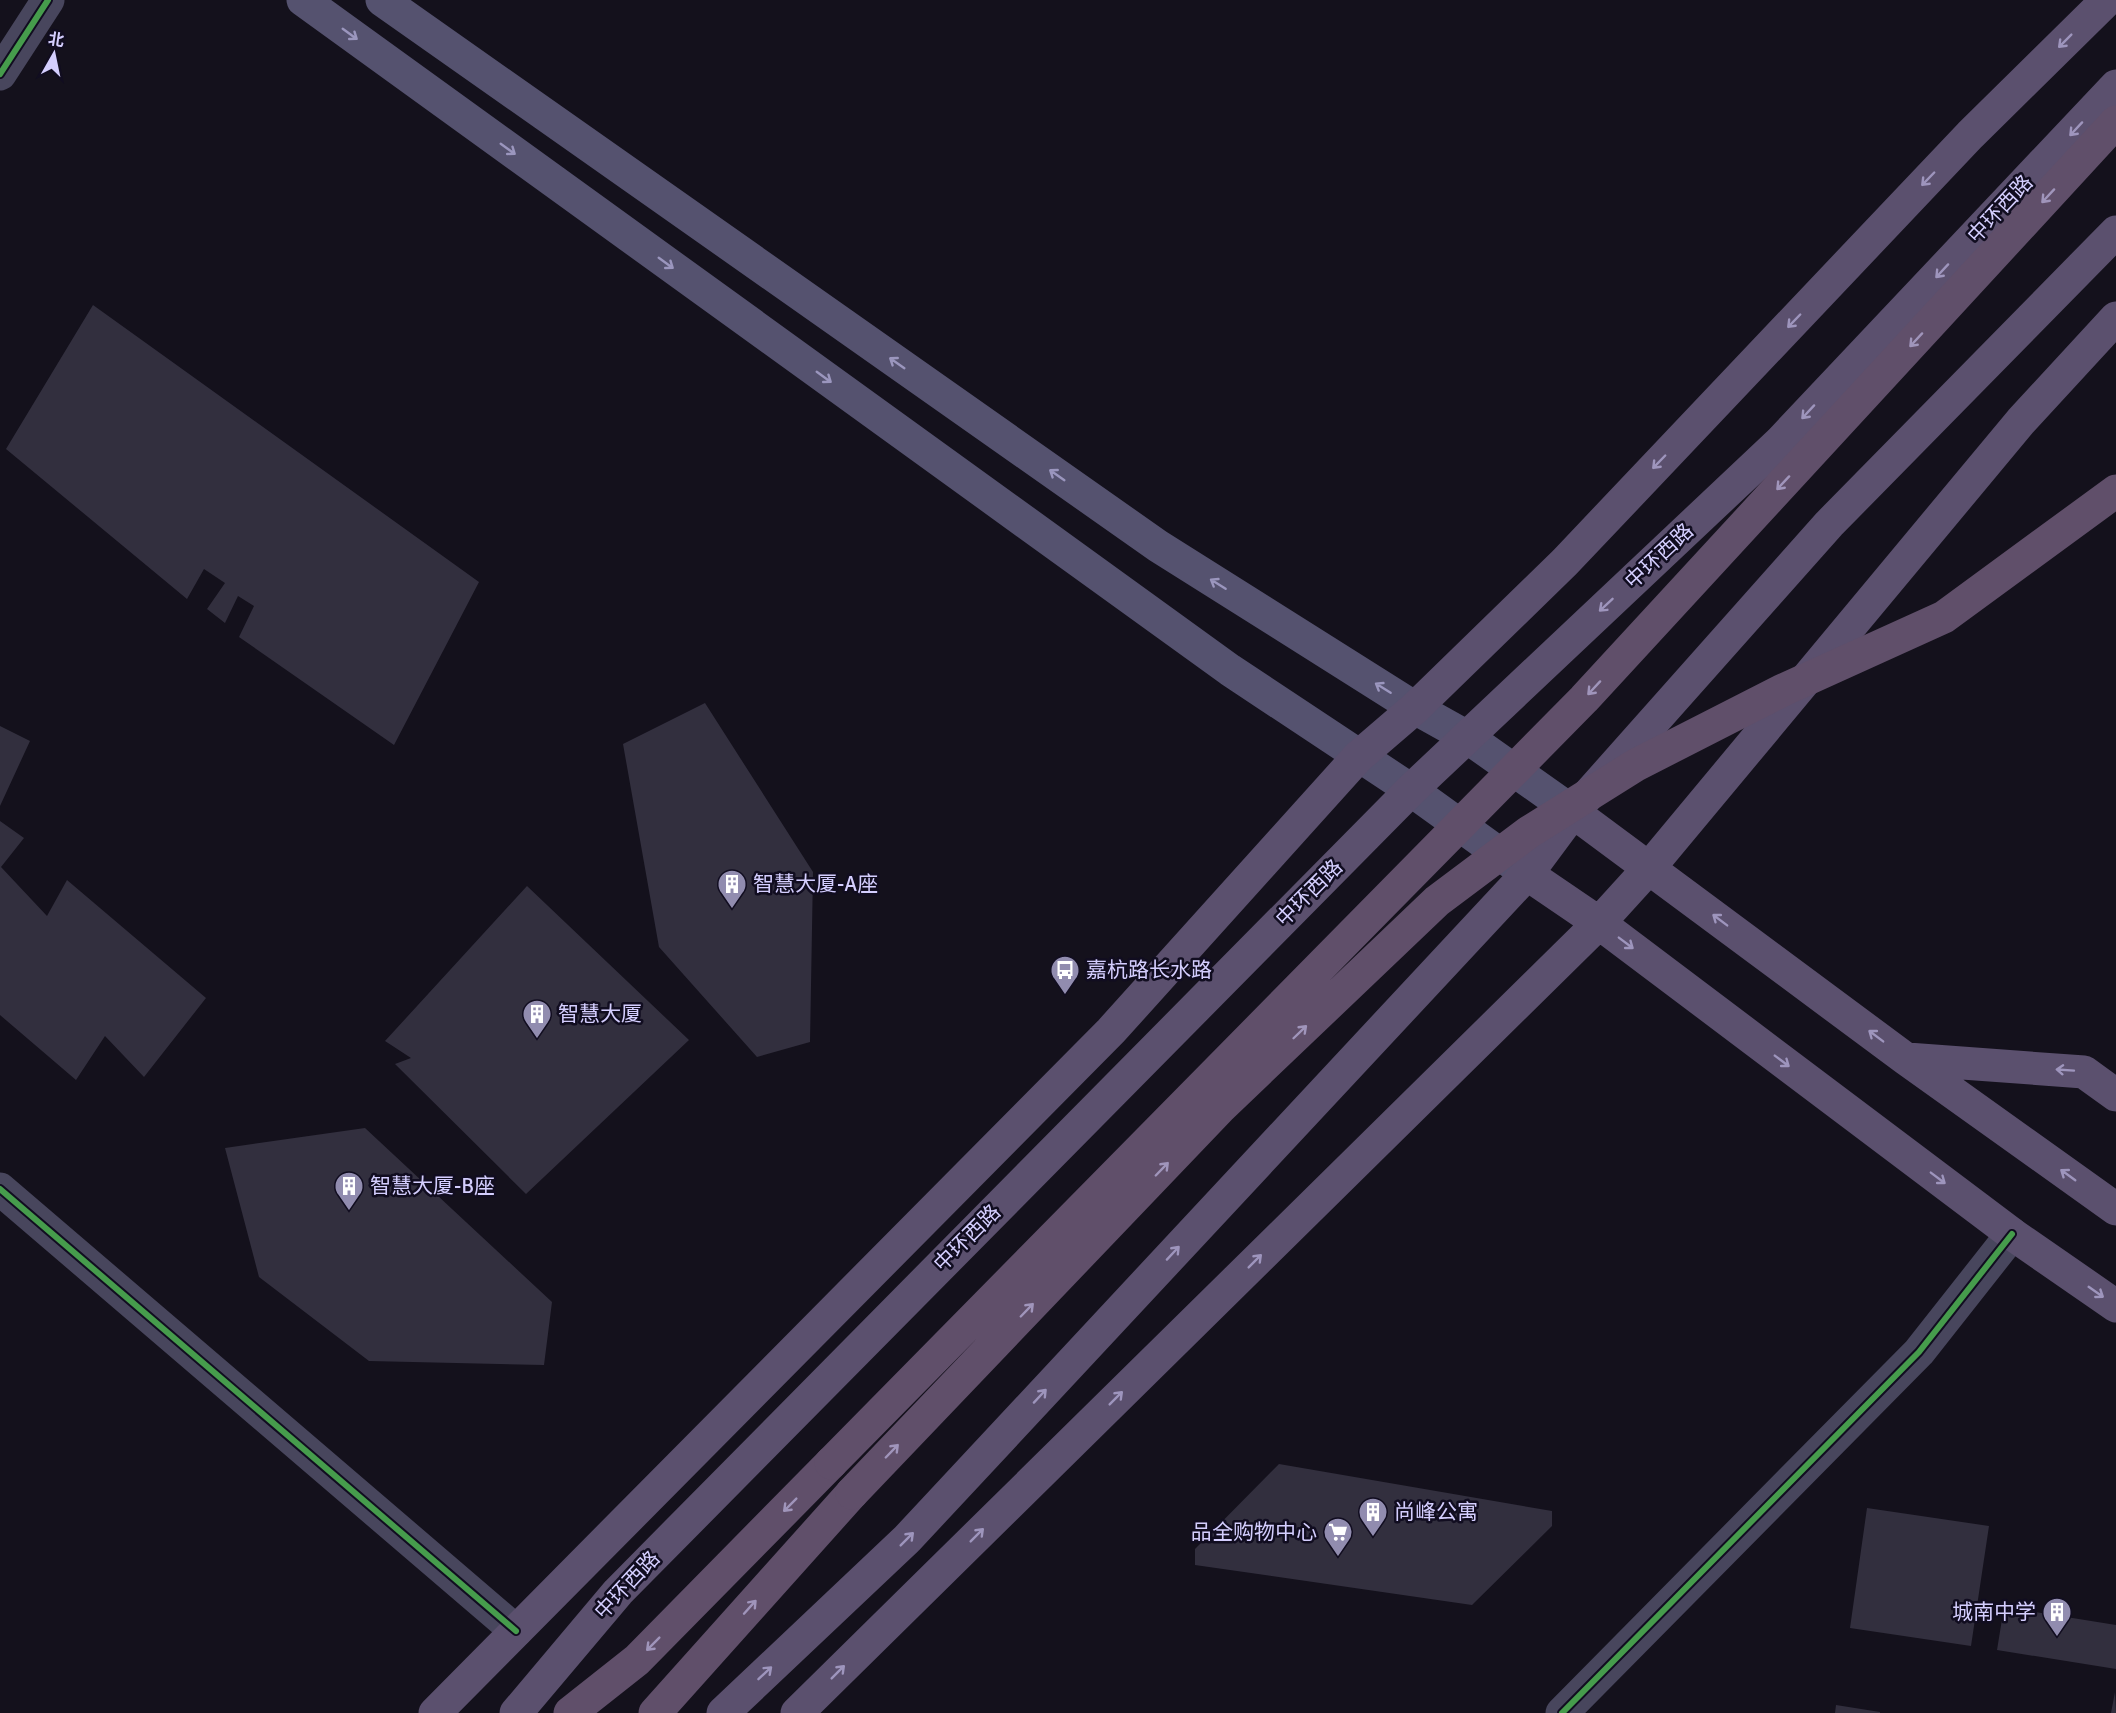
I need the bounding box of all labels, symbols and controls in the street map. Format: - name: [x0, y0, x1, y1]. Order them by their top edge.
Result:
- north arrow: [24, 24, 84, 84]
- one-way arrow: [342, 28, 358, 40]
- text: 北: [47, 29, 66, 51]
- one-way arrow: [2058, 34, 2073, 48]
- one-way arrow: [2069, 121, 2083, 136]
- one-way arrow: [500, 142, 516, 155]
- street label: 中环西路: [1962, 169, 2038, 249]
- one-way arrow: [1921, 172, 1935, 187]
- one-way arrow: [2041, 188, 2055, 203]
- one-way arrow: [658, 257, 674, 269]
- one-way arrow: [1935, 263, 1949, 278]
- one-way arrow: [1786, 313, 1801, 328]
- one-way arrow: [1908, 332, 1923, 347]
- one-way arrow: [890, 357, 906, 369]
- one-way arrow: [816, 371, 832, 383]
- one-way arrow: [1801, 405, 1815, 420]
- one-way arrow: [1652, 455, 1667, 470]
- one-way arrow: [1049, 469, 1065, 481]
- one-way arrow: [1776, 475, 1790, 490]
- street label: 中环西路: [1619, 518, 1699, 594]
- one-way arrow: [1210, 577, 1227, 589]
- one-way arrow: [1599, 598, 1614, 612]
- one-way arrow: [1587, 680, 1601, 695]
- one-way arrow: [1375, 681, 1392, 693]
- street label: 中环西路: [1270, 854, 1348, 932]
- building icon: 智慧大厦-A座: [716, 868, 748, 910]
- place label: 智慧大厦-A座: [753, 871, 878, 897]
- one-way arrow: [1712, 914, 1728, 926]
- one-way arrow: [1618, 937, 1634, 950]
- bus stop icon: 嘉杭路长水路: [1049, 954, 1081, 996]
- place label: 嘉杭路长水路: [1086, 957, 1212, 983]
- building icon: 智慧大厦: [521, 998, 553, 1040]
- place label: 智慧大厦: [558, 1001, 642, 1027]
- one-way arrow: [1292, 1025, 1307, 1039]
- one-way arrow: [1869, 1030, 1885, 1042]
- one-way arrow: [1774, 1054, 1790, 1067]
- one-way arrow: [2056, 1065, 2076, 1076]
- one-way arrow: [1154, 1162, 1169, 1177]
- one-way arrow: [2061, 1169, 2077, 1181]
- building icon: 智慧大厦-B座: [333, 1170, 365, 1212]
- one-way arrow: [1929, 1172, 1945, 1185]
- place label: 智慧大厦-B座: [370, 1173, 495, 1199]
- street label: 中环西路: [928, 1199, 1006, 1277]
- one-way arrow: [1166, 1246, 1180, 1261]
- one-way arrow: [1248, 1254, 1263, 1269]
- one-way arrow: [2087, 1286, 2103, 1298]
- one-way arrow: [1020, 1303, 1034, 1318]
- one-way arrow: [1033, 1389, 1047, 1404]
- one-way arrow: [1109, 1391, 1124, 1406]
- one-way arrow: [885, 1444, 899, 1459]
- building icon: 尚峰公寓: [1357, 1496, 1389, 1538]
- one-way arrow: [783, 1497, 797, 1512]
- place label: 尚峰公寓: [1394, 1499, 1478, 1525]
- supermarket icon: 品全购物中心: [1322, 1516, 1354, 1558]
- place label: 品全购物中心: [1191, 1519, 1317, 1545]
- one-way arrow: [970, 1528, 985, 1542]
- one-way arrow: [899, 1531, 914, 1546]
- street label: 中环西路: [589, 1545, 665, 1625]
- building icon: 城南中学: [2041, 1596, 2073, 1638]
- one-way arrow: [743, 1599, 757, 1614]
- place label: 城南中学: [1952, 1599, 2036, 1625]
- one-way arrow: [646, 1636, 660, 1651]
- one-way arrow: [831, 1665, 846, 1679]
- one-way arrow: [758, 1666, 773, 1680]

